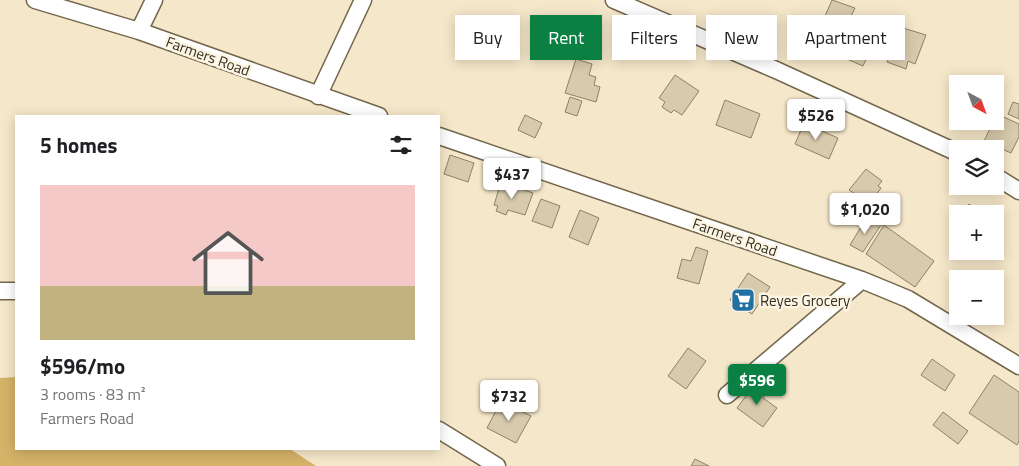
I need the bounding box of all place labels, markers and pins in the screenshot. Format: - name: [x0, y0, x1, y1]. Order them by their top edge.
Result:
- pin: $526: [786, 98, 846, 141]
- pin: $437: [482, 158, 542, 200]
- pin: $1,020: [824, 192, 906, 235]
- supermarket icon: Reyes Grocery: [730, 287, 756, 313]
- place label: Reyes Grocery: [760, 289, 850, 312]
- pin: $596: [727, 364, 787, 406]
- pin: $732: [479, 380, 539, 422]

